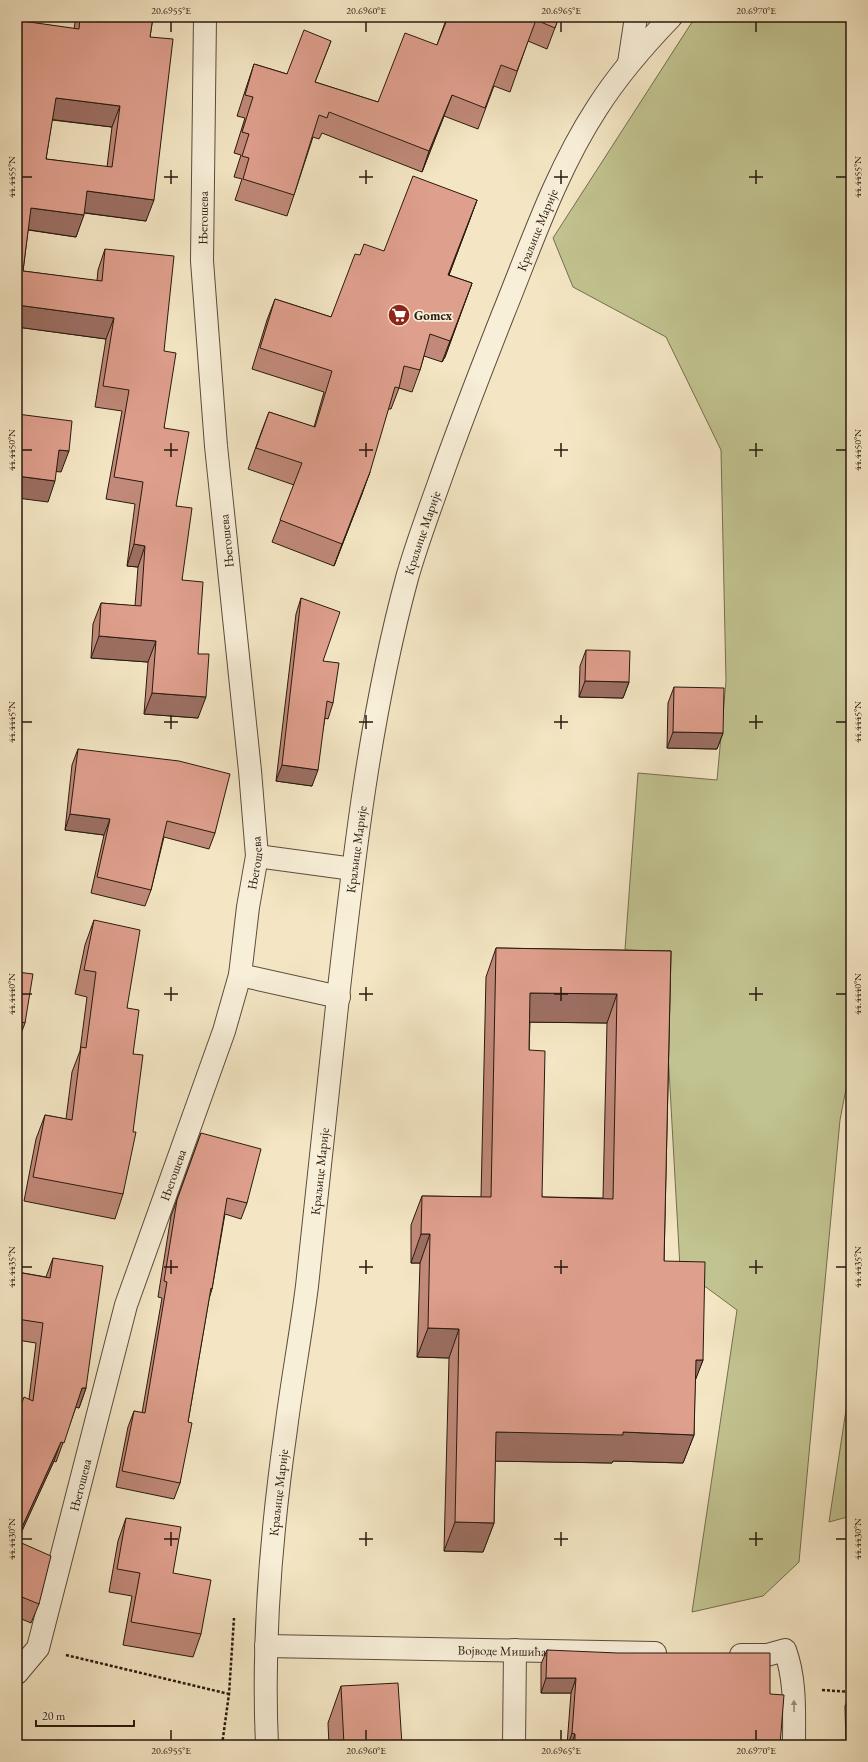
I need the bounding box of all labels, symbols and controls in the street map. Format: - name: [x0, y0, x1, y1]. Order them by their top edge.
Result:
- text: 20.6955°E: [151, 4, 191, 17]
- text: 20.6960°E: [346, 4, 386, 17]
- text: 20.6965°E: [541, 4, 581, 17]
- text: 20.6970°E: [736, 4, 776, 17]
- text: 44.4455°N: [5, 156, 18, 198]
- text: 44.4455°N: [851, 156, 864, 198]
- street label: Краљице Марије: [513, 186, 562, 274]
- street label: Његошева: [194, 190, 212, 245]
- supermarket icon: Gomex: [386, 302, 412, 328]
- place label: Gomex: [414, 307, 453, 324]
- text: 44.4450°N: [5, 429, 18, 471]
- text: 44.4450°N: [851, 429, 864, 471]
- street label: Краљице Марије: [400, 488, 445, 577]
- street label: Његошева: [215, 513, 238, 568]
- text: 44.4445°N: [5, 701, 18, 743]
- text: 44.4445°N: [851, 701, 864, 743]
- street label: Краљице Марије: [342, 805, 371, 894]
- street label: Његошева: [243, 835, 267, 891]
- text: 44.4440°N: [5, 973, 18, 1015]
- text: 44.4440°N: [851, 973, 864, 1015]
- street label: Краљице Марије: [307, 1127, 333, 1216]
- street label: Његошева: [156, 1146, 190, 1203]
- text: 44.4435°N: [5, 1246, 18, 1288]
- text: 44.4435°N: [851, 1246, 864, 1288]
- street label: Краљице Марије: [265, 1448, 292, 1537]
- street label: Његошева: [65, 1456, 95, 1513]
- text: 44.4430°N: [5, 1518, 18, 1560]
- text: 44.4430°N: [851, 1518, 864, 1560]
- street label: Војводе Мишића: [457, 1641, 547, 1660]
- one-way arrow: [790, 1700, 797, 1712]
- scale bar: [36, 1702, 134, 1728]
- text: 20 m: [42, 1708, 66, 1724]
- text: 20.6955°E: [151, 1744, 191, 1757]
- text: 20.6960°E: [346, 1744, 386, 1757]
- text: 20.6965°E: [541, 1744, 581, 1757]
- text: 20.6970°E: [736, 1744, 776, 1757]

